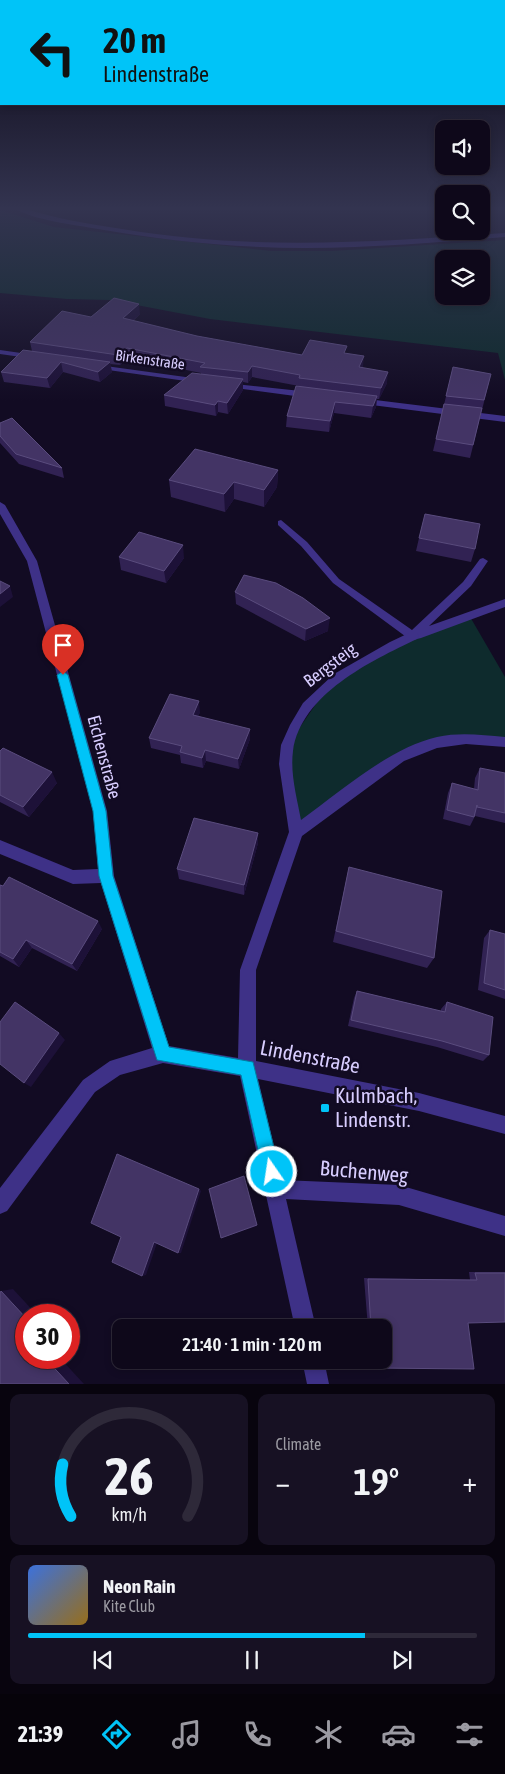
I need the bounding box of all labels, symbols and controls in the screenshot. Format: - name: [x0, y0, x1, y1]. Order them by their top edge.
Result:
- icon: left: [20, 20, 85, 85]
- text: 20 m: [103, 20, 166, 60]
- text: Lindenstraße: [103, 61, 209, 87]
- map controls: [435, 120, 490, 305]
- button: sound: [435, 120, 490, 175]
- button: search: [435, 185, 490, 240]
- button: layers: [435, 250, 490, 305]
- street label: Birkenstraße: [114, 346, 186, 373]
- pin: [42, 624, 84, 675]
- icon: arrive: [49, 631, 77, 659]
- street label: Bergsteig: [299, 638, 360, 691]
- street label: Eichenstraße: [83, 713, 126, 801]
- street label: Lindenstraße: [258, 1035, 362, 1077]
- place label: Kulmbach, Lindenstr.: [335, 1083, 417, 1131]
- marker: Kulmbach, Lindenstr.: [319, 1102, 331, 1114]
- position arrow: [245, 1145, 297, 1197]
- street label: Buchenweg: [319, 1155, 409, 1187]
- speed limit sign: 30: [15, 1304, 80, 1369]
- text: 21:40 · 1 min · 120 m: [182, 1333, 322, 1355]
- text: Climate: [276, 1435, 321, 1453]
- text: 26: [104, 1446, 153, 1506]
- text: 19°: [353, 1460, 399, 1503]
- text: −: [276, 1466, 290, 1498]
- text: +: [462, 1466, 477, 1498]
- text: km/h: [111, 1504, 146, 1525]
- text: Neon Rain: [103, 1575, 175, 1597]
- text: Kite Club: [103, 1597, 155, 1615]
- icon: previous: [89, 1646, 117, 1674]
- icon: pause: [238, 1646, 266, 1674]
- icon: next: [388, 1646, 416, 1674]
- icon: directions: [99, 1717, 134, 1752]
- icon: music: [169, 1717, 204, 1752]
- icon: phone: [240, 1717, 275, 1752]
- icon: climate: [311, 1717, 346, 1752]
- icon: car: [381, 1717, 416, 1752]
- icon: filters: [452, 1717, 487, 1752]
- text: 21:39: [18, 1721, 63, 1747]

